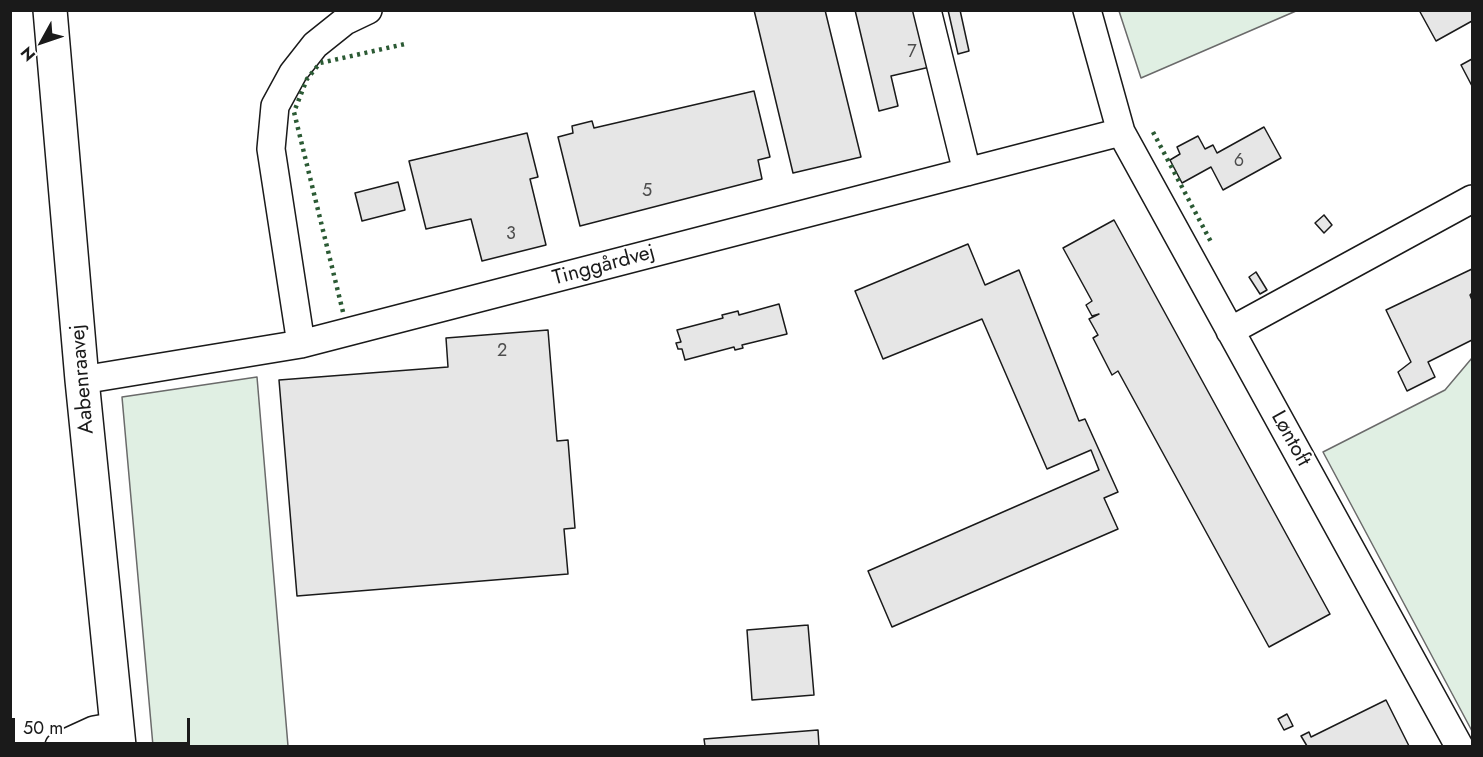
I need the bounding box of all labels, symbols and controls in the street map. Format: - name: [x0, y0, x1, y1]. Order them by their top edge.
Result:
- north arrow: [12, 12, 72, 72]
- text: N: [15, 42, 41, 66]
- house number: 7: [907, 42, 917, 64]
- house number: 6: [1234, 151, 1244, 173]
- house number: 5: [642, 181, 652, 203]
- house number: 3: [506, 224, 516, 246]
- street label: Tinggårdvej: [550, 240, 658, 292]
- street label: Aabenraavej: [66, 323, 100, 435]
- house number: 2: [497, 341, 507, 363]
- street label: Løntoft: [1265, 407, 1315, 471]
- scale bar: [15, 706, 194, 744]
- text: 50 m: [23, 715, 63, 741]

